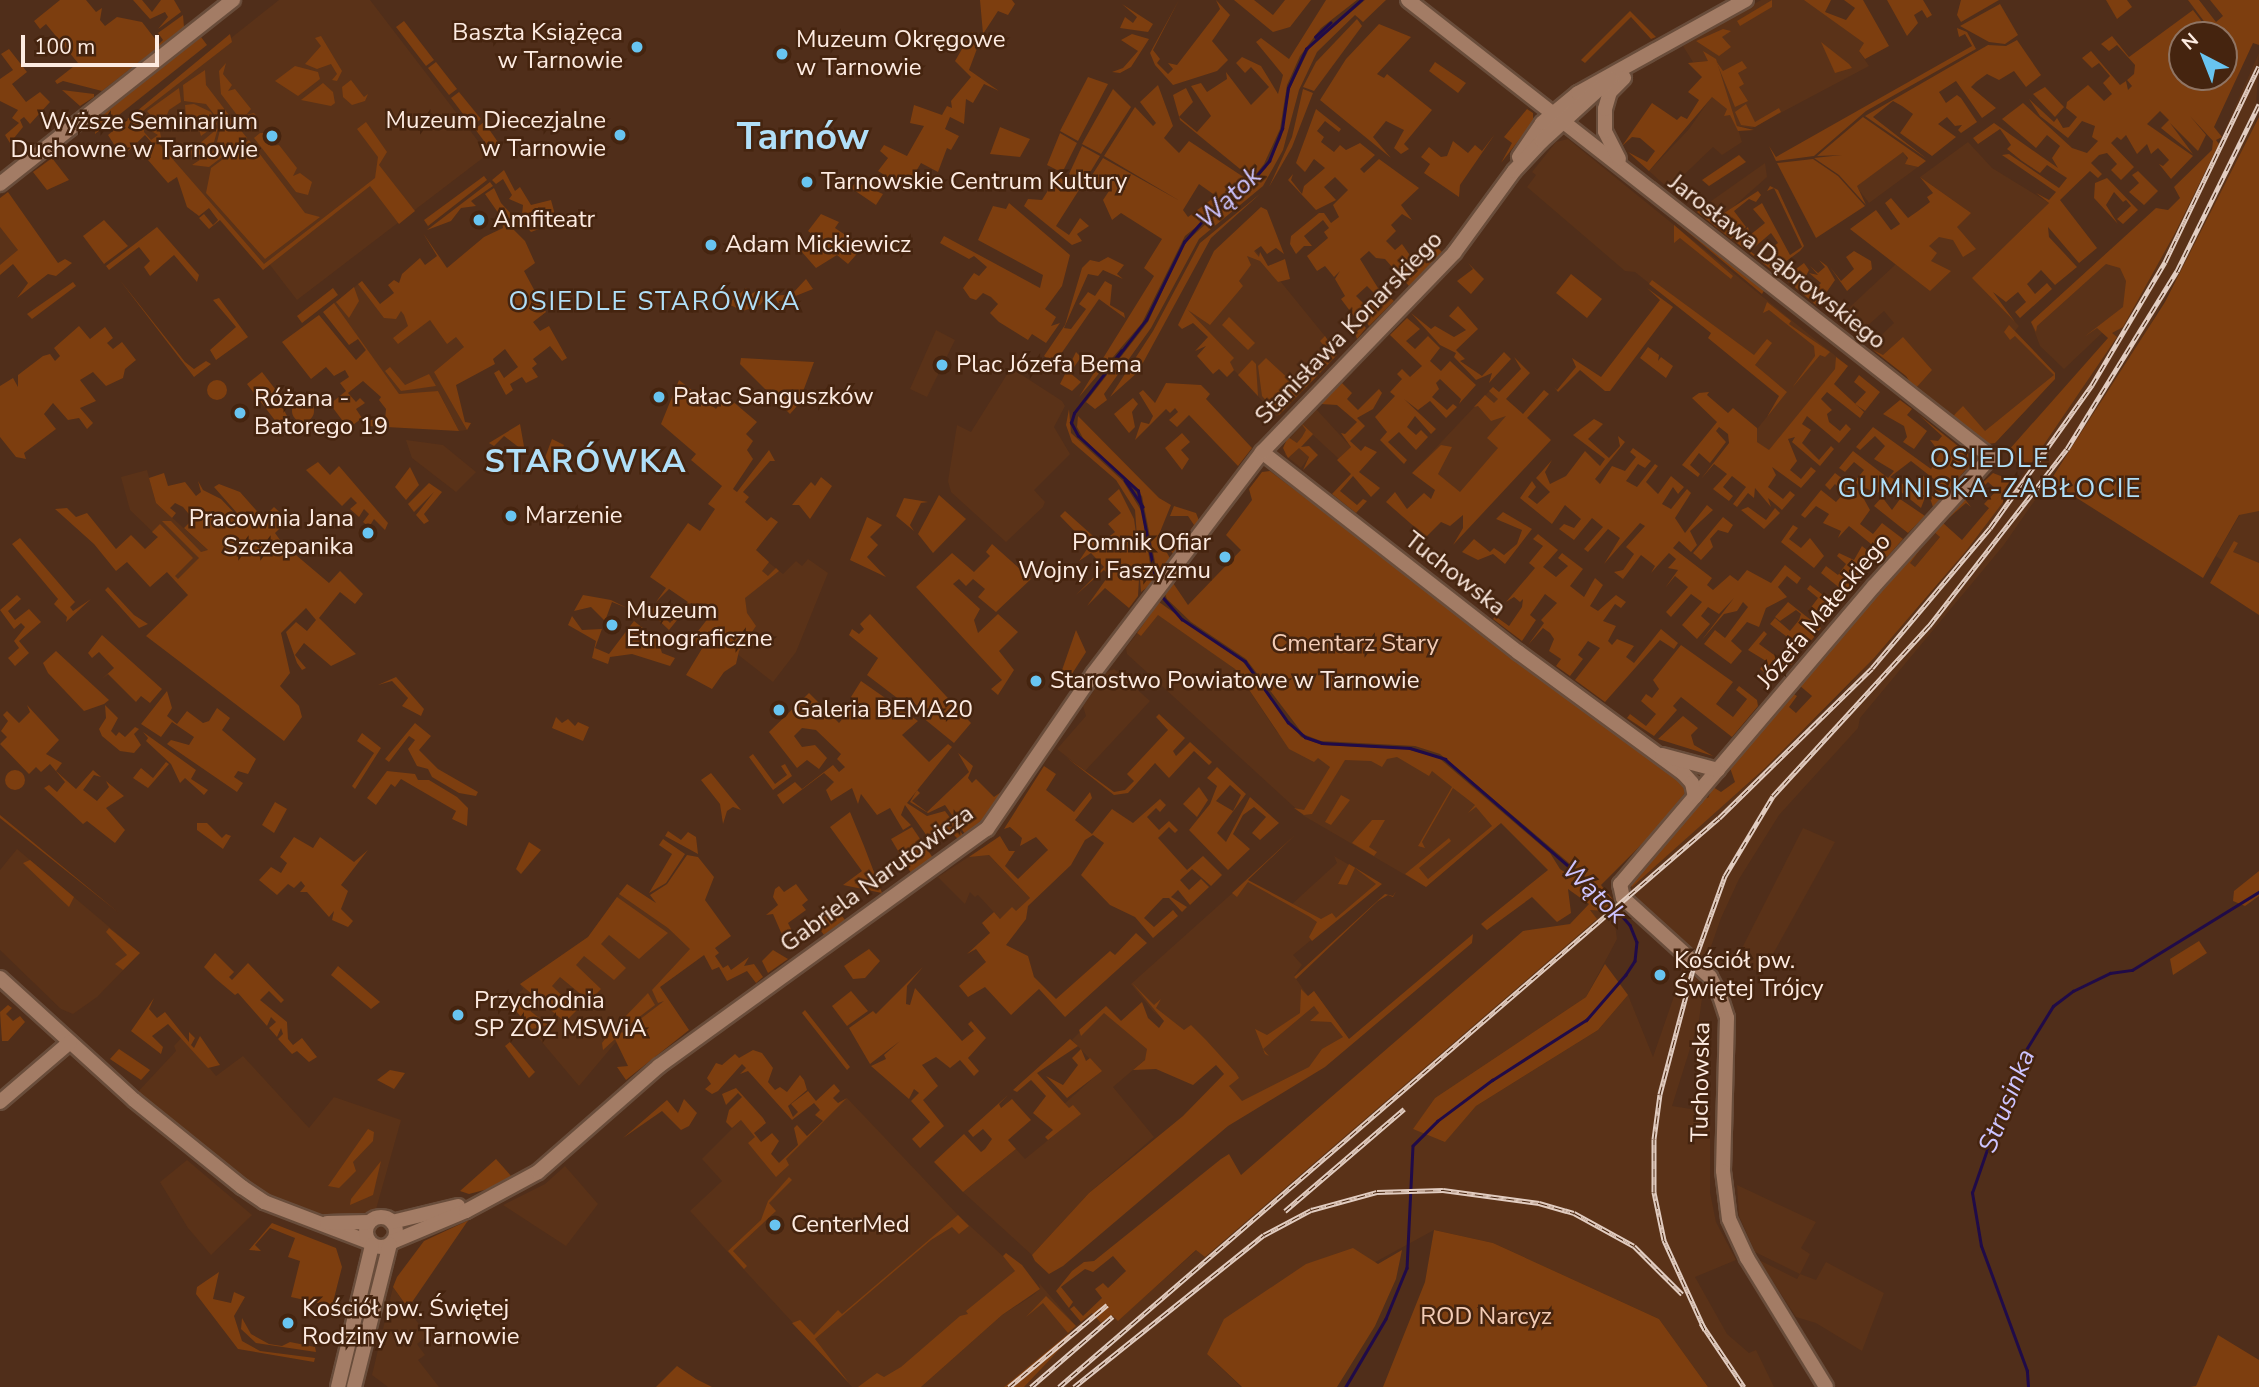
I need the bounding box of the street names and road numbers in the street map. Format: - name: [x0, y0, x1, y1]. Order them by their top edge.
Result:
- street label: Jarosława Dąbrowskiego: [1663, 168, 1891, 356]
- street label: Stanisława Konarskiego: [1249, 225, 1449, 431]
- street label: Tuchowska: [1399, 526, 1511, 622]
- street label: Józefa Małeckiego: [1751, 528, 1897, 694]
- street label: Gabriela Narutowicza: [775, 799, 979, 959]
- street label: Tuchowska: [1686, 1022, 1716, 1142]

